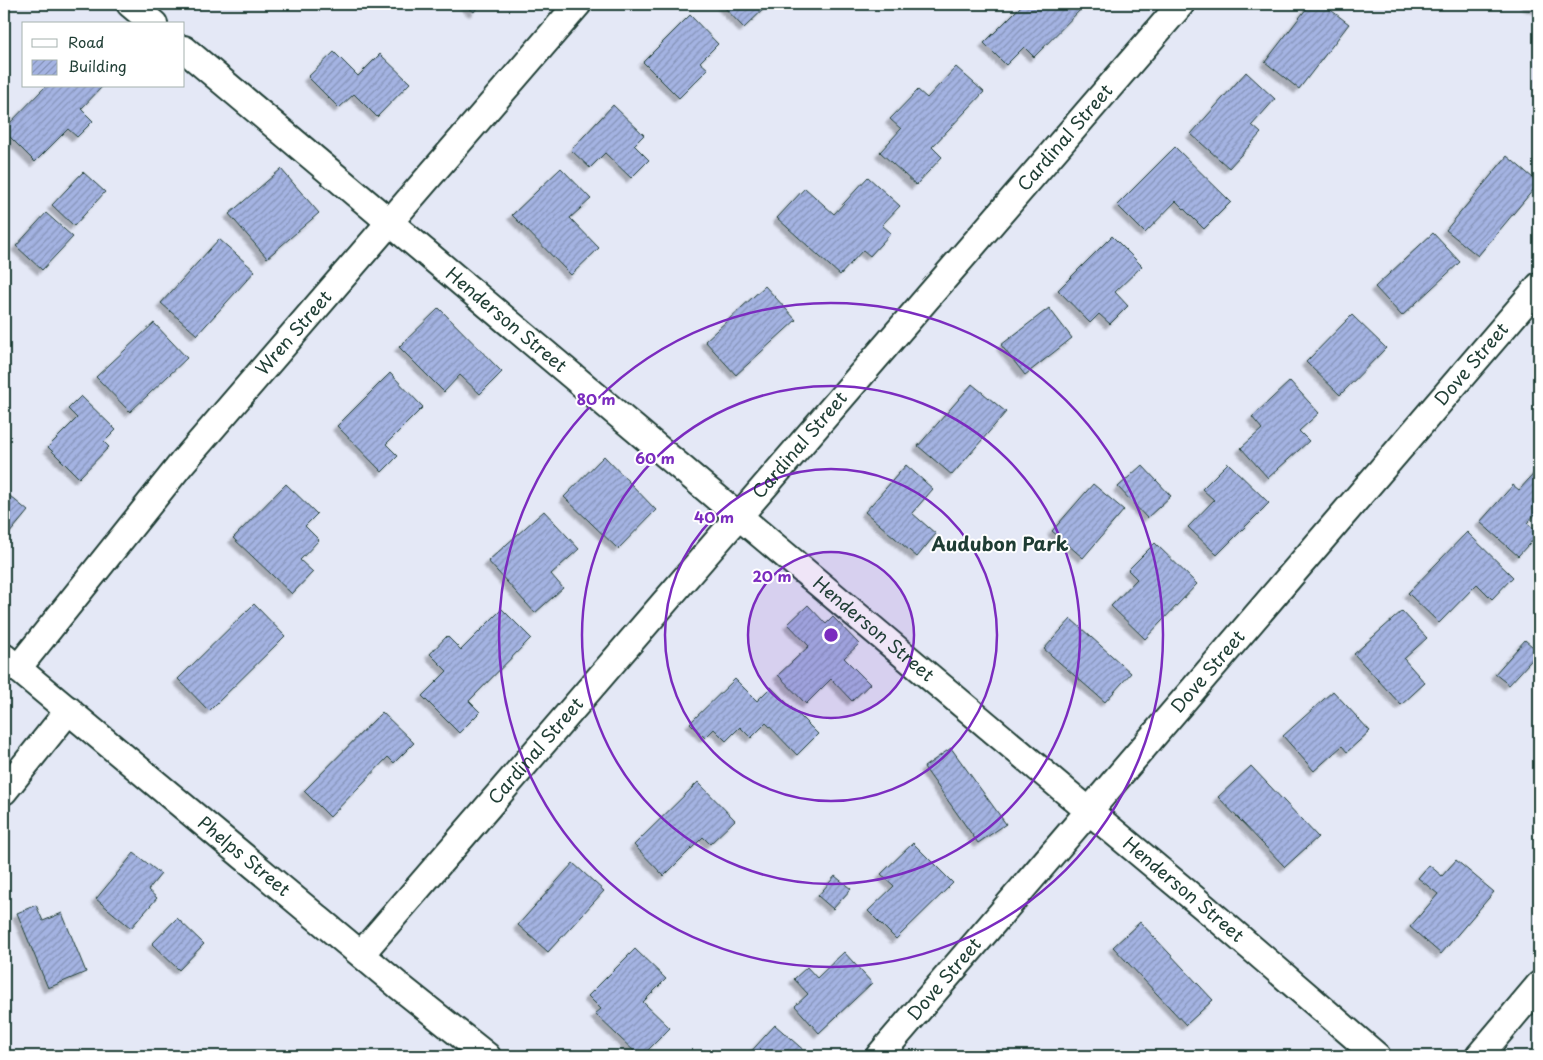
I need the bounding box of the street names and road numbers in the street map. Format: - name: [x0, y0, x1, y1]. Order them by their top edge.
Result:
- street label: Cardinal Street: [1010, 77, 1118, 197]
- street label: Henderson Street: [440, 260, 574, 378]
- street label: Wren Street: [248, 284, 337, 381]
- street label: Dove Street: [1427, 316, 1514, 411]
- street label: Cardinal Street: [745, 385, 853, 504]
- street label: Henderson Street: [808, 569, 941, 687]
- street label: Dove Street: [1164, 623, 1251, 718]
- street label: Cardinal Street: [481, 691, 589, 810]
- street label: Phelps Street: [193, 809, 297, 902]
- street label: Henderson Street: [1118, 830, 1251, 948]
- street label: Dove Street: [900, 931, 987, 1026]

